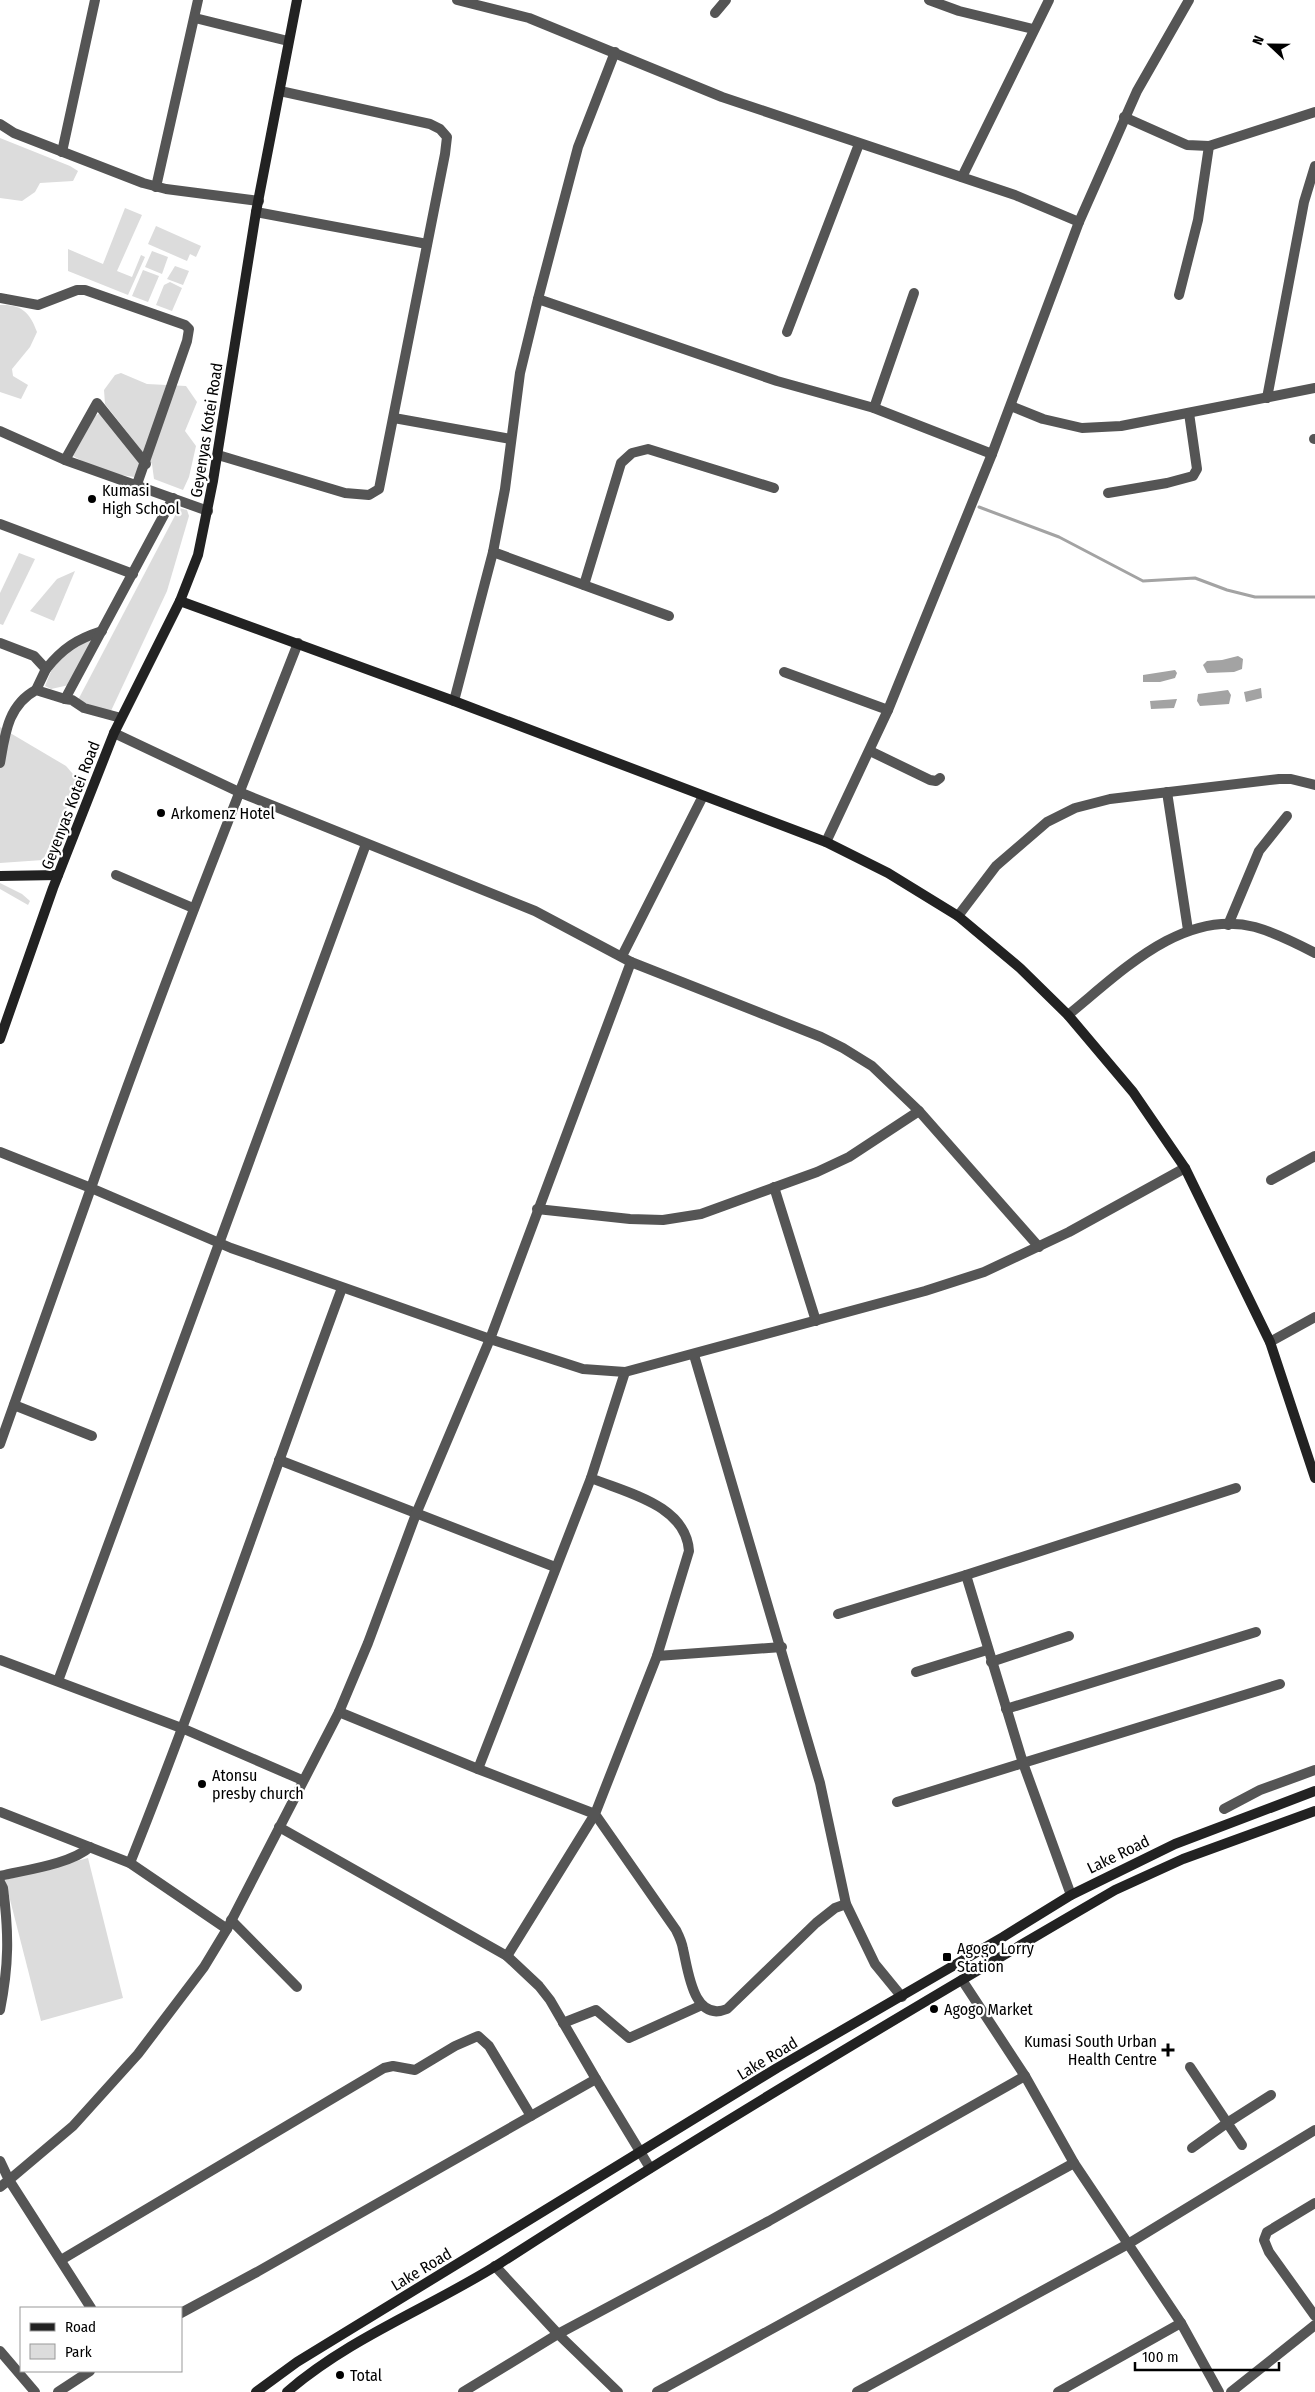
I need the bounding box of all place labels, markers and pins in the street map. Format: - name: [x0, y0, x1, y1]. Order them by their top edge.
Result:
- place label: Kumasi High School: [102, 481, 180, 518]
- marker: Kumasi High School: [86, 493, 98, 505]
- place label: Arkomenz Hotel: [171, 804, 275, 823]
- marker: Arkomenz Hotel: [155, 807, 167, 819]
- place label: Atonsu presby church: [212, 1766, 304, 1803]
- marker: Atonsu presby church: [196, 1778, 208, 1790]
- place label: Agogo Lorry Station: [957, 1939, 1035, 1976]
- marker: Agogo Lorry Station: [941, 1951, 953, 1963]
- place label: Agogo Market: [944, 2000, 1034, 2019]
- marker: Agogo Market: [928, 2003, 940, 2015]
- place label: Kumasi South Urban Health Centre: [1024, 2032, 1157, 2069]
- marker: Kumasi South Urban Health Centre: [1161, 2043, 1175, 2057]
- place label: Total: [350, 2366, 382, 2385]
- marker: Total: [334, 2369, 346, 2381]

